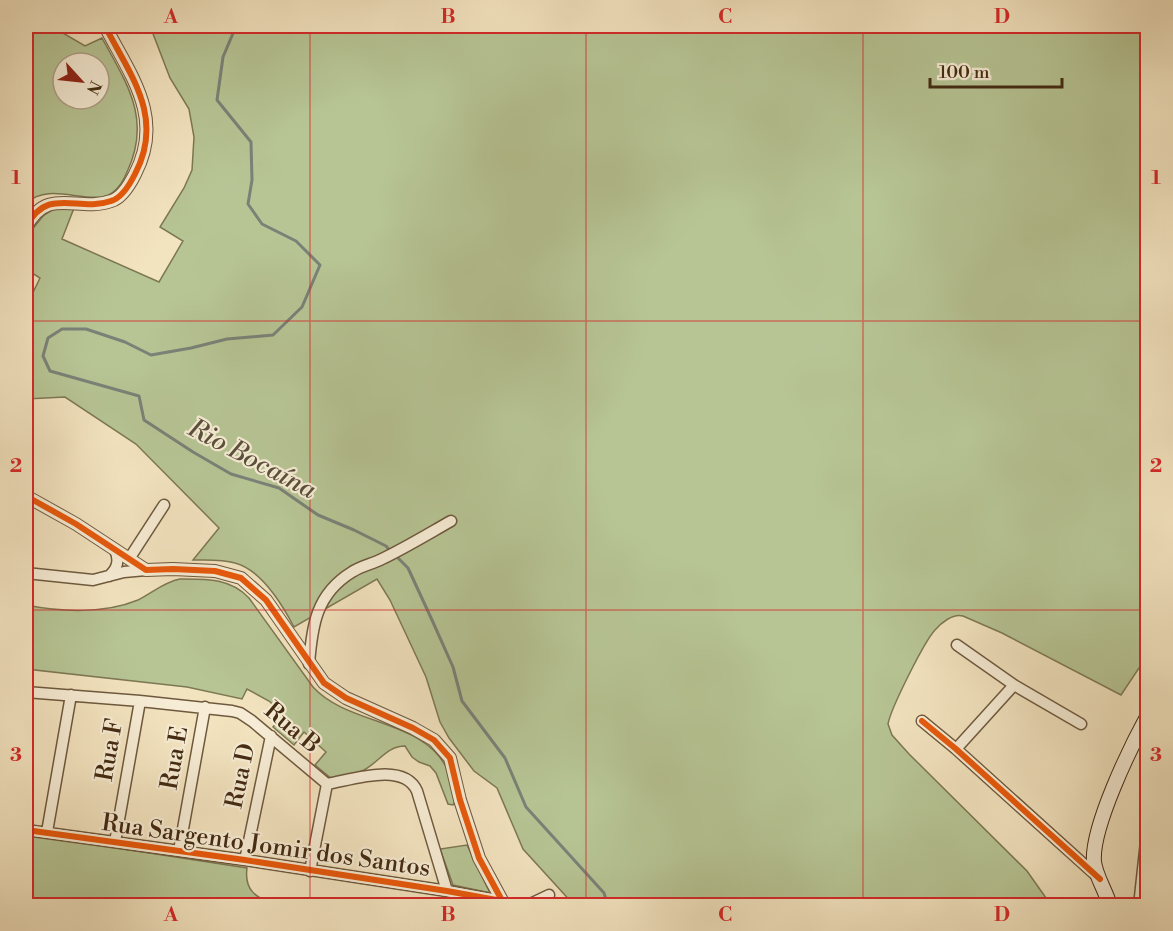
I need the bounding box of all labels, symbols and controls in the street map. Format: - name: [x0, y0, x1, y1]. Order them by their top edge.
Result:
- text: A: [163, 5, 179, 30]
- text: B: [440, 5, 456, 30]
- text: C: [718, 5, 732, 30]
- text: D: [994, 5, 1010, 30]
- north arrow: [51, 51, 111, 111]
- scale bar: [930, 51, 1062, 89]
- text: 100 m: [939, 61, 990, 84]
- text: N: [82, 77, 105, 98]
- text: 1: [11, 166, 21, 191]
- text: 1: [1151, 166, 1161, 191]
- water label: Rio Bocaína: [182, 411, 322, 506]
- text: 2: [10, 454, 22, 479]
- text: 2: [1150, 454, 1162, 479]
- street label: Rua B: [258, 696, 326, 760]
- street label: Rua F: [90, 716, 130, 784]
- street label: Rua E: [155, 724, 195, 792]
- street label: Rua D: [219, 741, 263, 811]
- text: 3: [10, 743, 22, 768]
- text: 3: [1150, 743, 1162, 768]
- street label: Rua Sargento Jomir dos Santos: [100, 808, 432, 884]
- text: A: [163, 903, 179, 928]
- text: B: [440, 903, 456, 928]
- text: C: [718, 903, 732, 928]
- text: D: [994, 903, 1010, 928]

